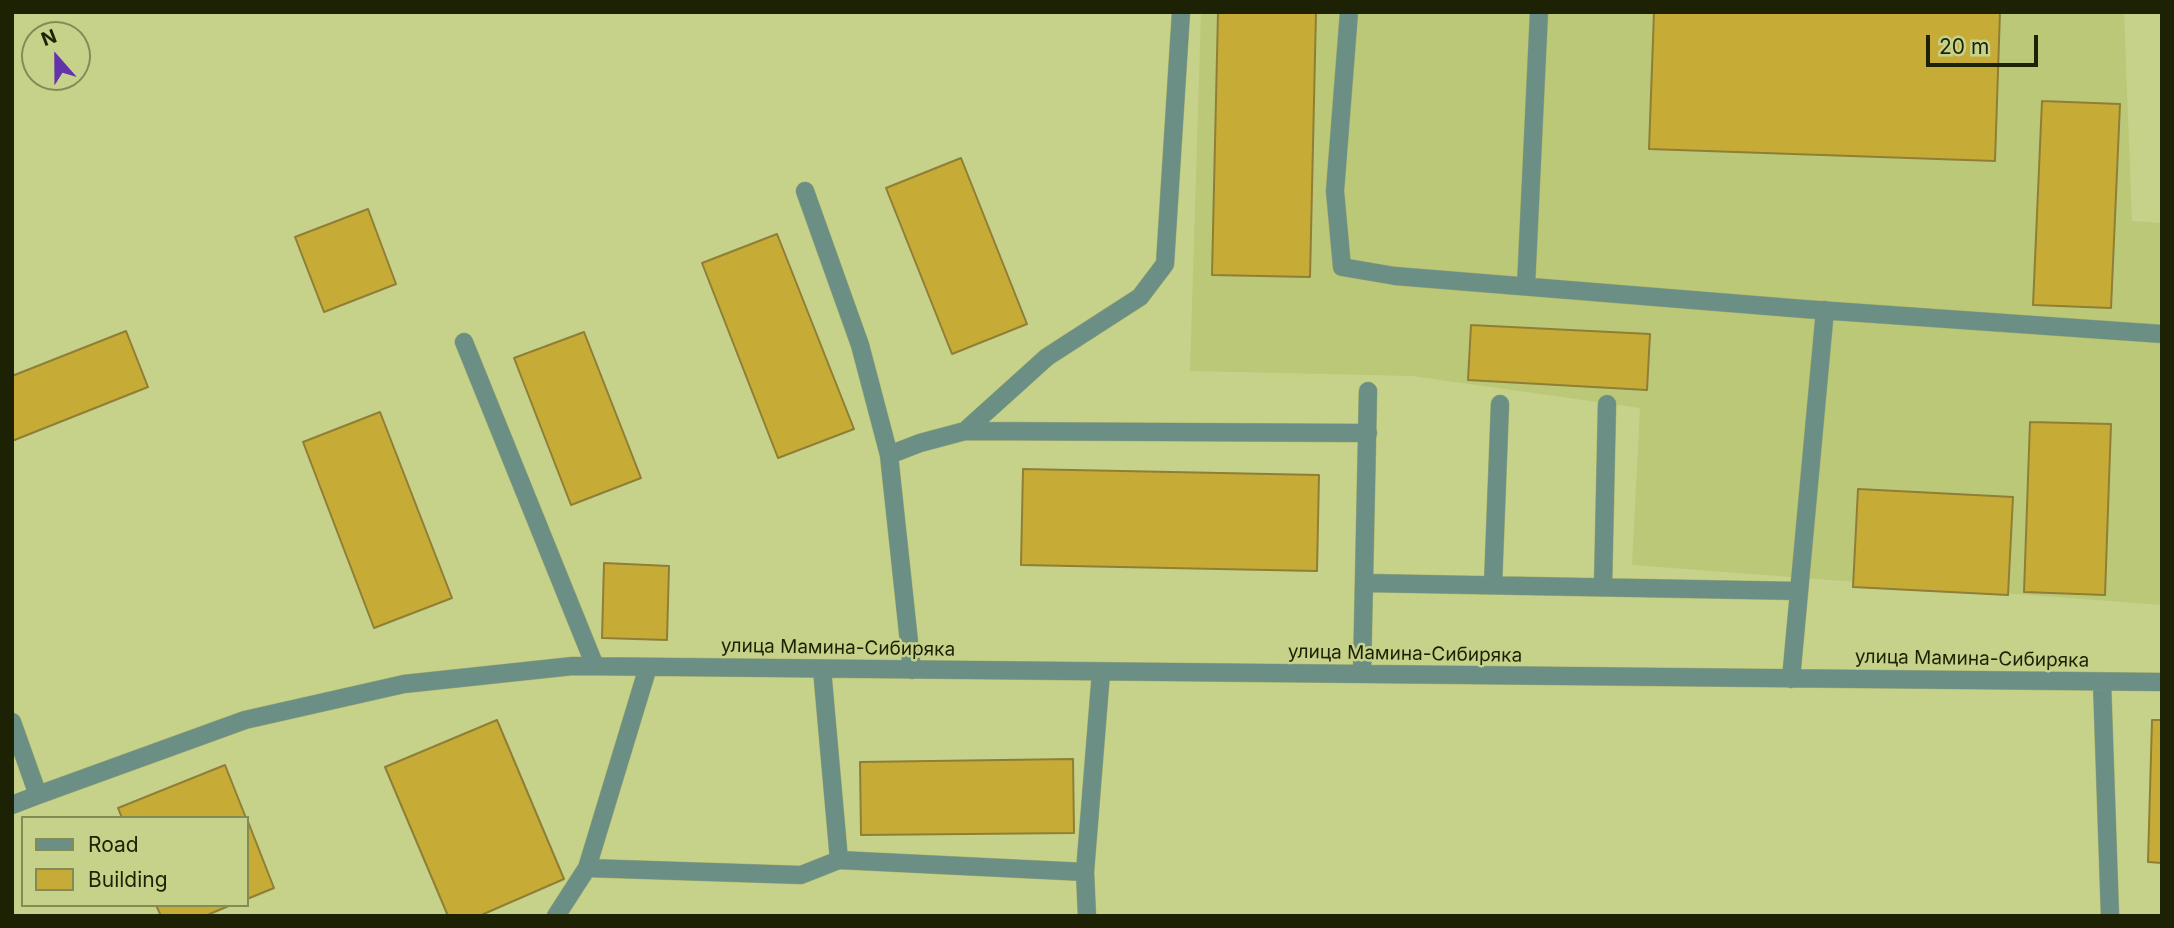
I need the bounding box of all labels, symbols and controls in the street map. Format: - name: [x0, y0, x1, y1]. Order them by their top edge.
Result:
- north arrow: [21, 21, 91, 91]
- scale bar: [1929, 21, 2041, 65]
- text: N: [38, 24, 60, 51]
- text: 20 m: [1939, 34, 1989, 59]
- street label: улица Мамина-Сибиряка: [721, 635, 955, 661]
- street label: улица Мамина-Сибиряка: [1288, 641, 1522, 667]
- street label: улица Мамина-Сибиряка: [1855, 646, 2089, 672]
- legend: [21, 816, 248, 907]
- text: Road: [88, 832, 139, 857]
- text: Building: [88, 867, 168, 892]

